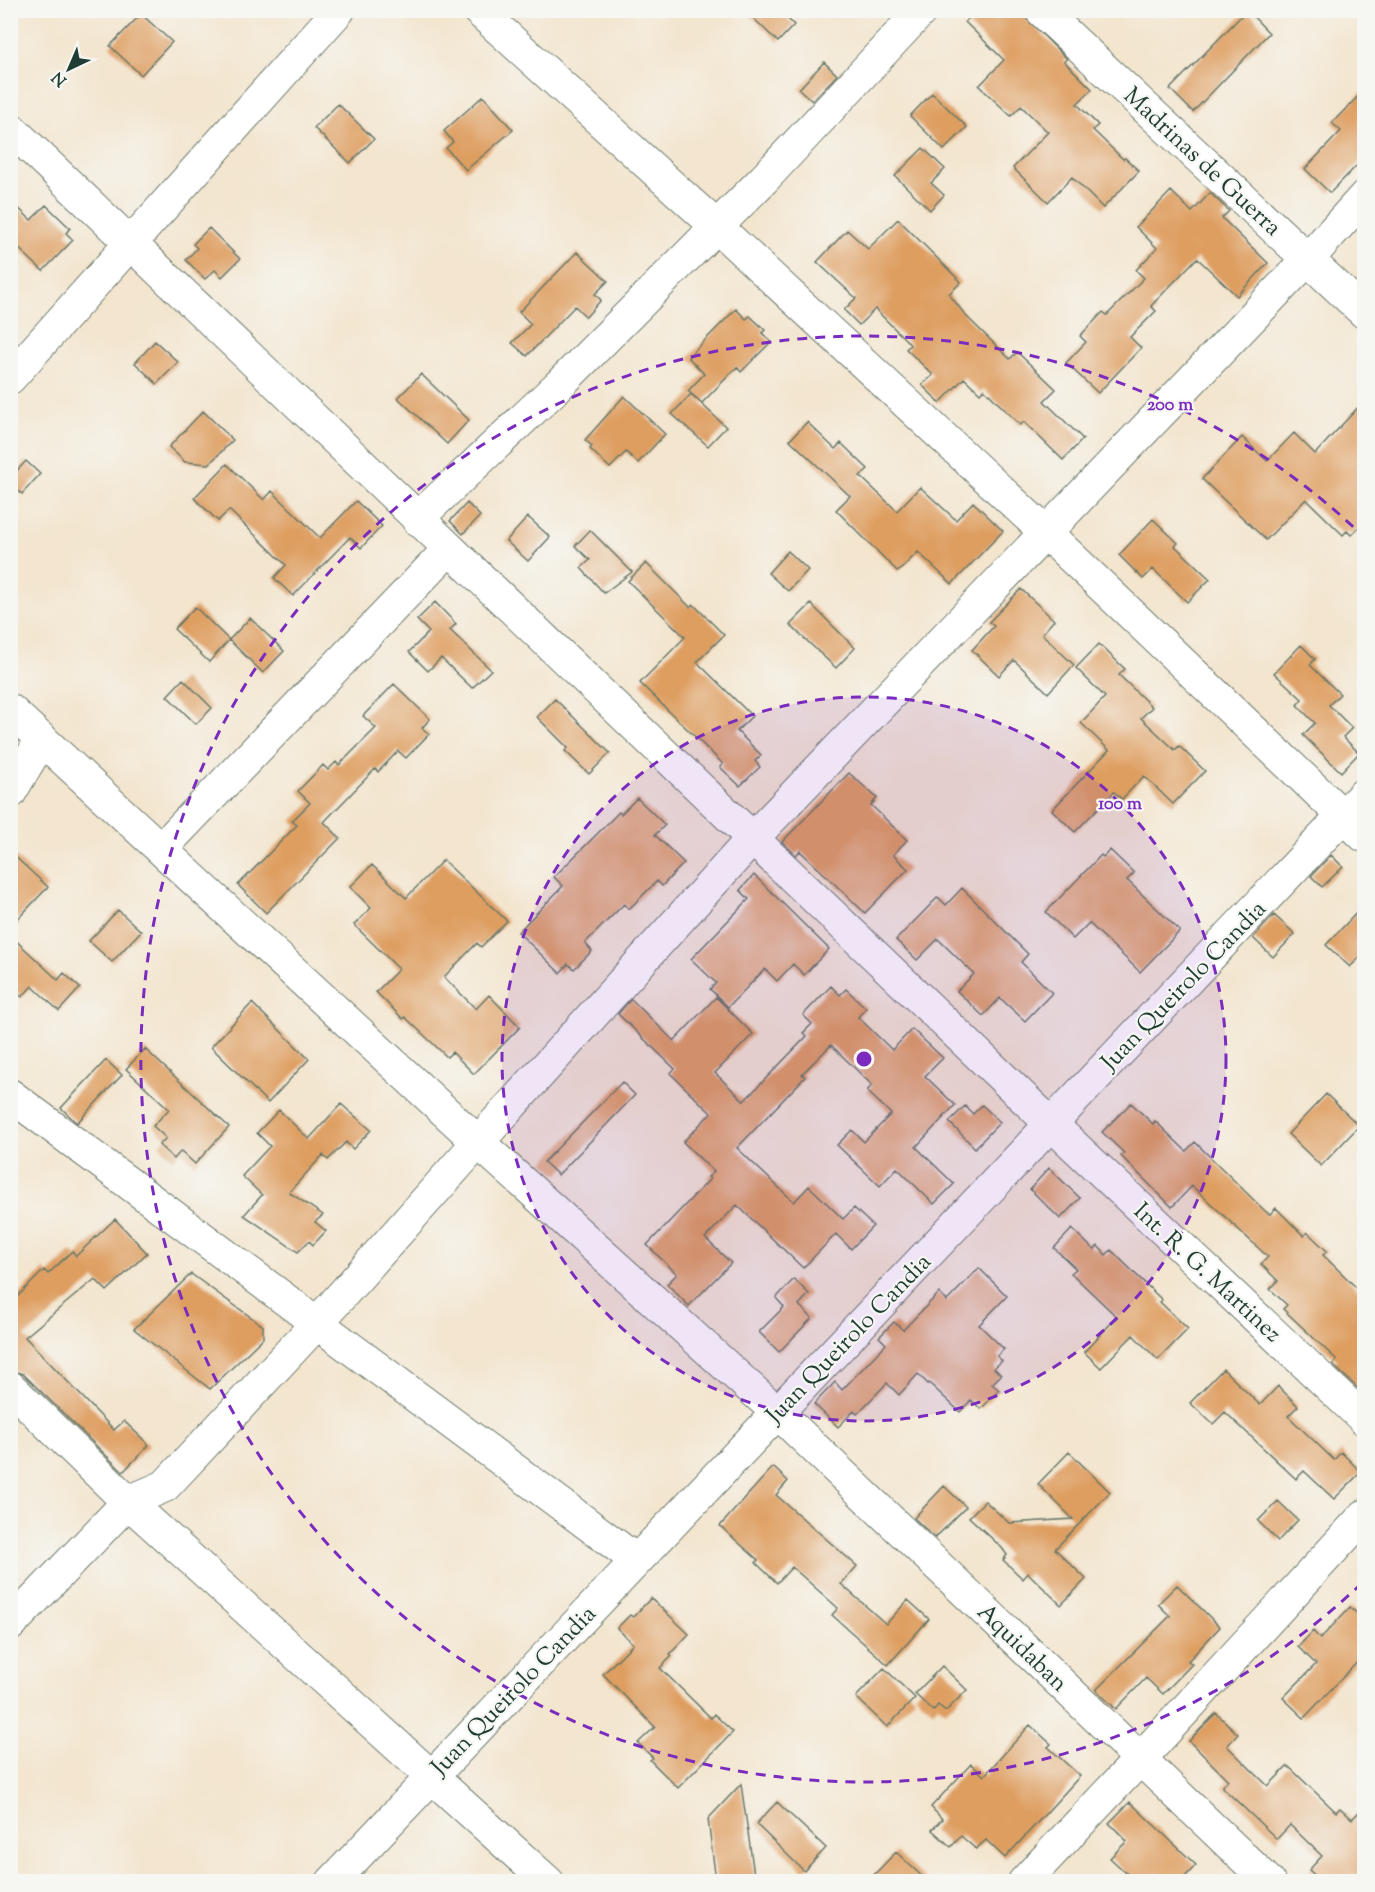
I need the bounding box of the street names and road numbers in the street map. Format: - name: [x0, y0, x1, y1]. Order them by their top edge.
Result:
- street label: Madrinas de Guerra: [1115, 80, 1288, 245]
- street label: Juan Queirolo Candia: [1093, 894, 1275, 1081]
- street label: Int. R. G. Martinez: [1125, 1196, 1288, 1351]
- street label: Juan Queirolo Candia: [758, 1247, 940, 1434]
- street label: Aquidaban: [969, 1596, 1075, 1701]
- street label: Juan Queirolo Candia: [423, 1599, 605, 1786]

